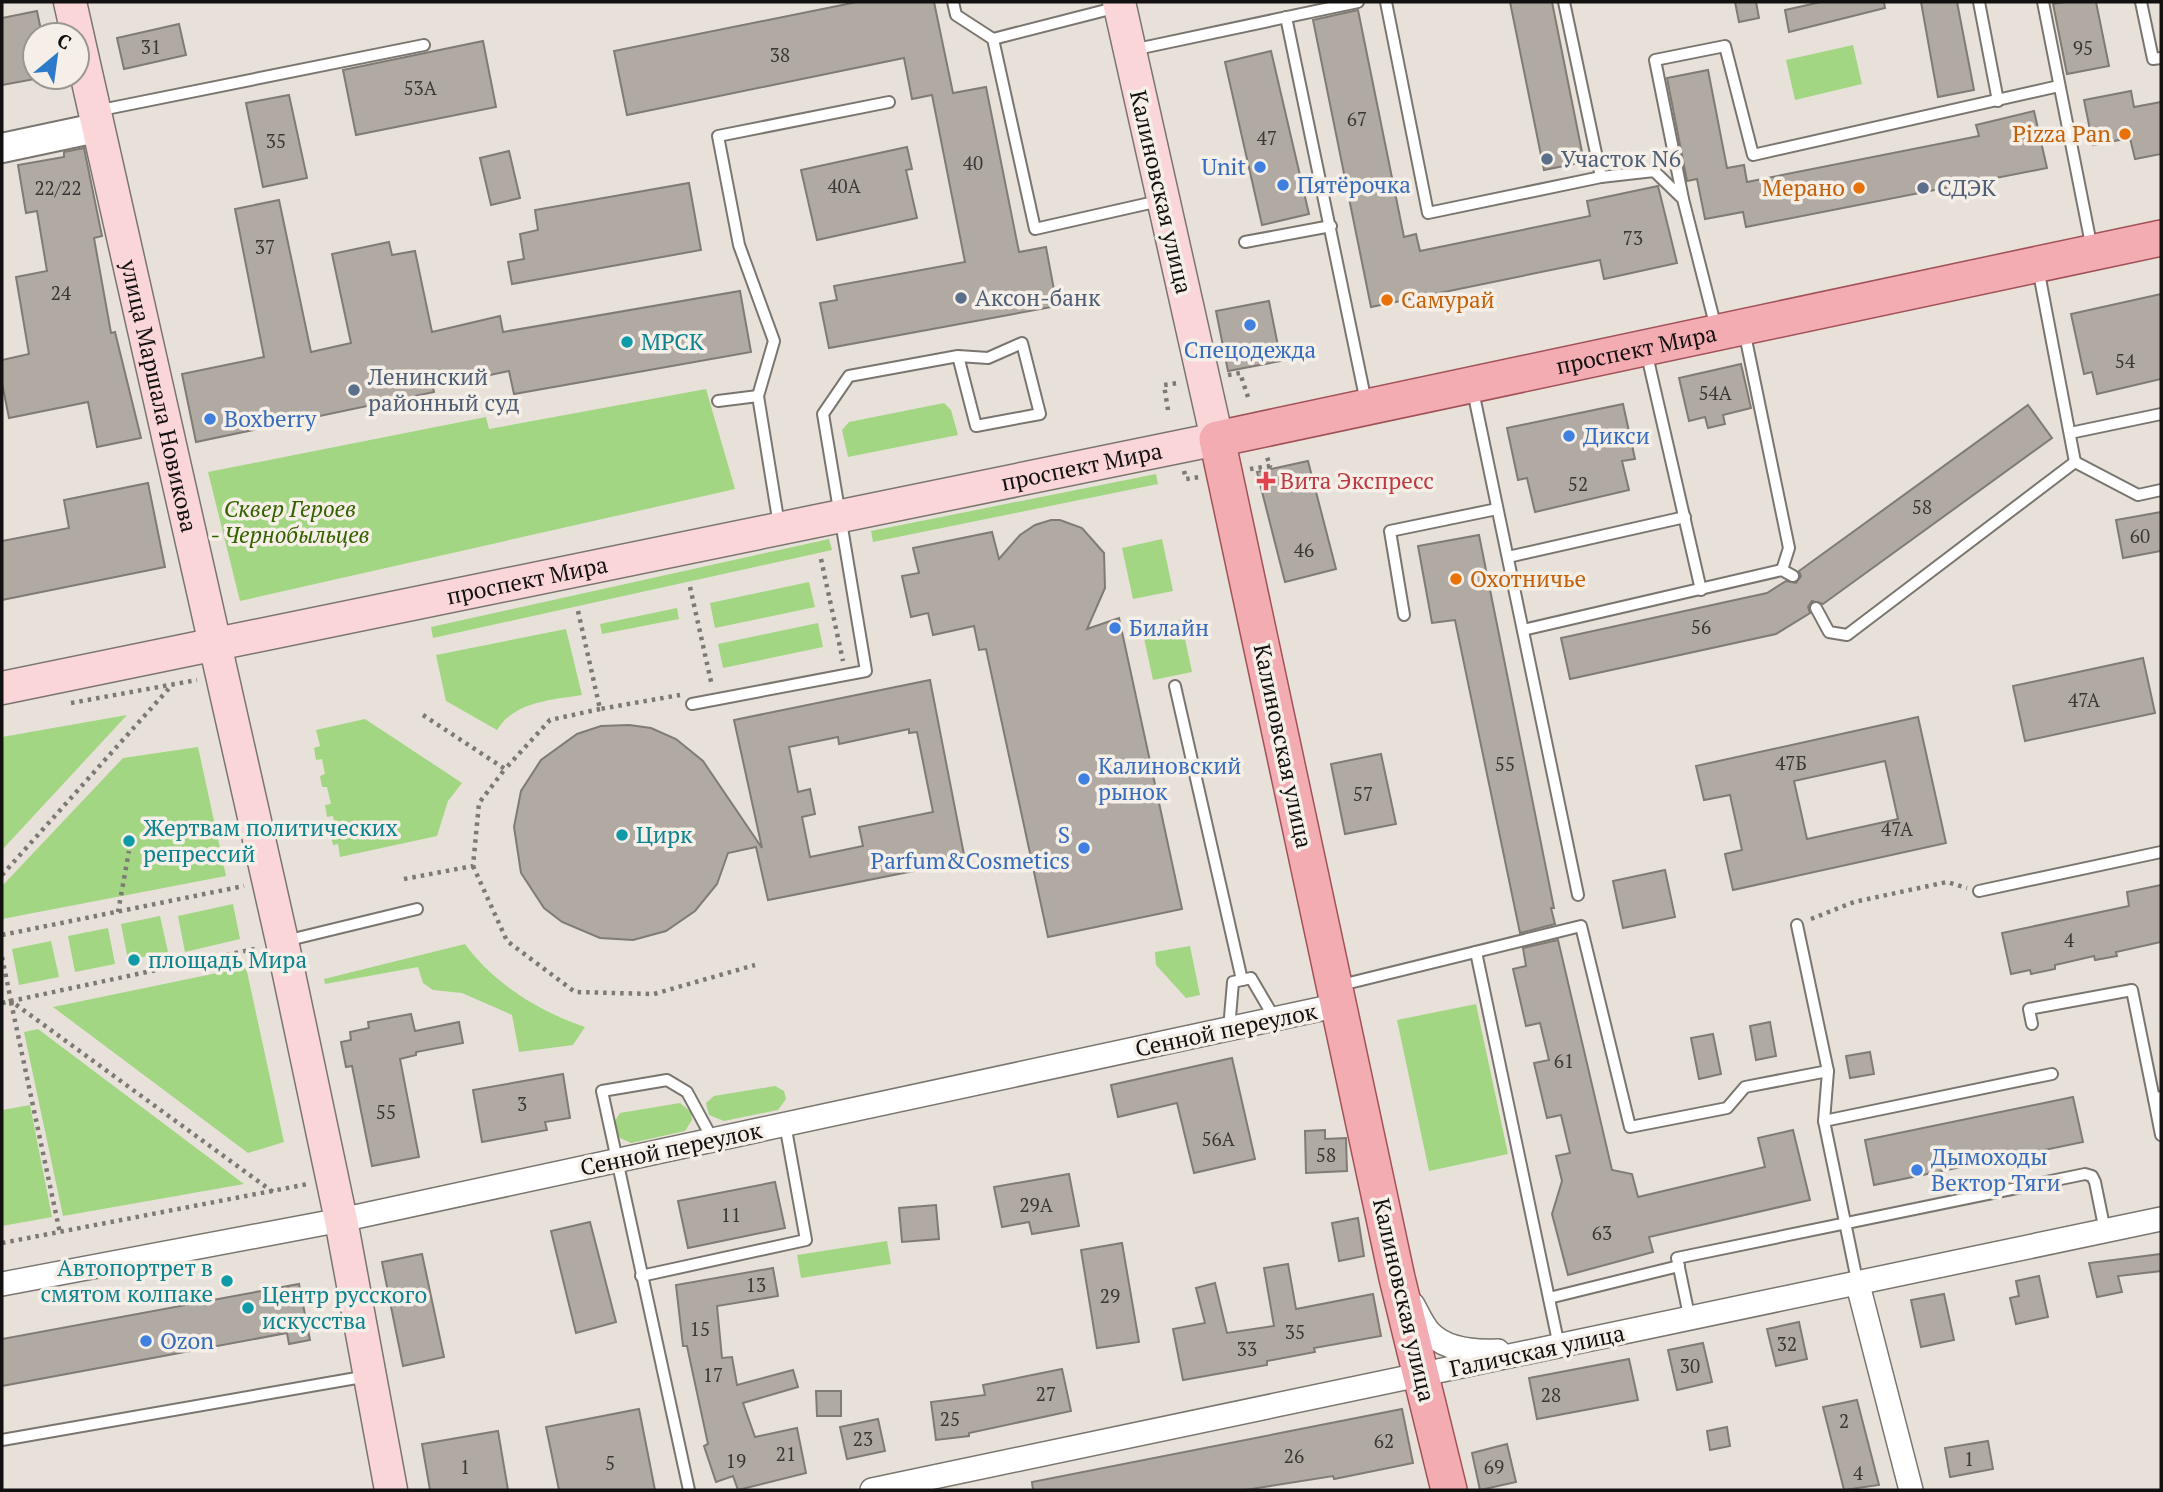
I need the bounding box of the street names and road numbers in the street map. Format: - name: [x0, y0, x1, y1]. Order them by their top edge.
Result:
- street label: Калиновская улица: [1123, 87, 1200, 297]
- street label: улица Маршала Новикова: [113, 256, 205, 536]
- street label: проспект Мира: [1553, 317, 1720, 381]
- street label: проспект Мира: [998, 435, 1165, 498]
- street label: проспект Мира: [444, 548, 611, 612]
- street label: Калиновская улица: [1247, 641, 1320, 851]
- street label: Сенной переулок: [1132, 995, 1320, 1064]
- street label: Сенной переулок: [577, 1114, 765, 1183]
- street label: Калиновская улица: [1366, 1195, 1443, 1405]
- street label: Галичская улица: [1447, 1317, 1628, 1384]

